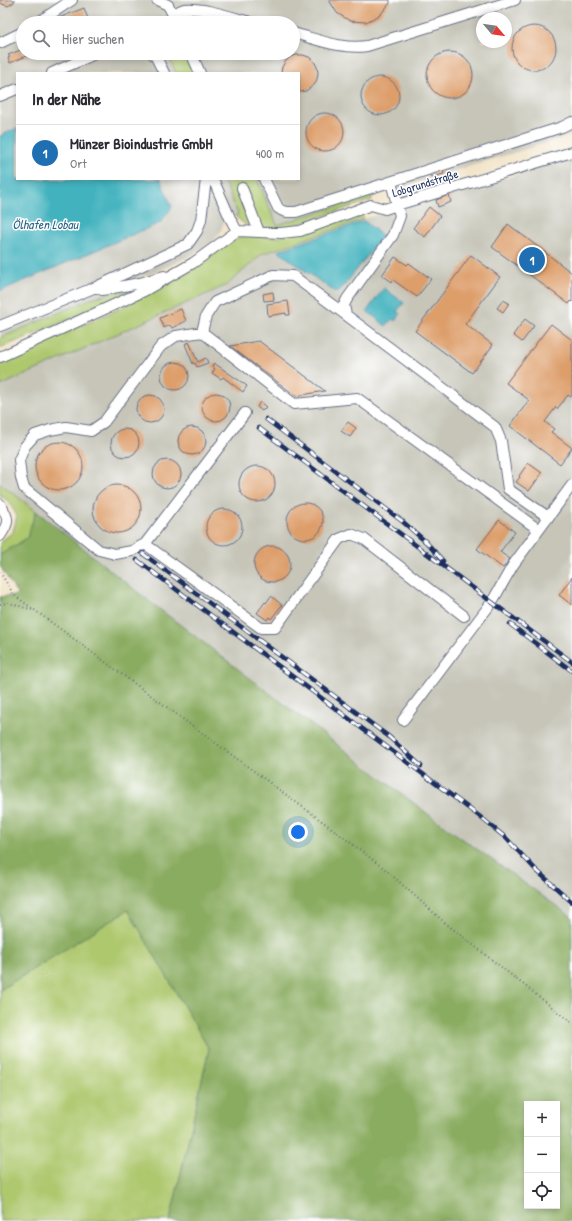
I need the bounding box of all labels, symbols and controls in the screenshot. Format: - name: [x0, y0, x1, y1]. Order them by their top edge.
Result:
- north arrow: [476, 12, 512, 48]
- search box: [16, 16, 300, 60]
- icon: search: [30, 27, 52, 49]
- text: Hier suchen: [62, 28, 124, 49]
- text: In der Nähe: [32, 87, 101, 110]
- text: Münzer Bioindustrie GmbH: [70, 133, 212, 154]
- text: 1: [43, 144, 47, 162]
- text: 400 m: [256, 144, 284, 162]
- text: Ort: [70, 154, 87, 172]
- street label: Lobgrundstraße: [390, 165, 460, 201]
- water label: Ölhafen Lobau: [12, 215, 80, 233]
- pin: 1: [519, 245, 545, 275]
- your location: [288, 822, 308, 842]
- map controls: [524, 1101, 560, 1209]
- button: +: [524, 1101, 560, 1137]
- button: −: [524, 1137, 560, 1173]
- button: locate: [524, 1173, 560, 1209]

